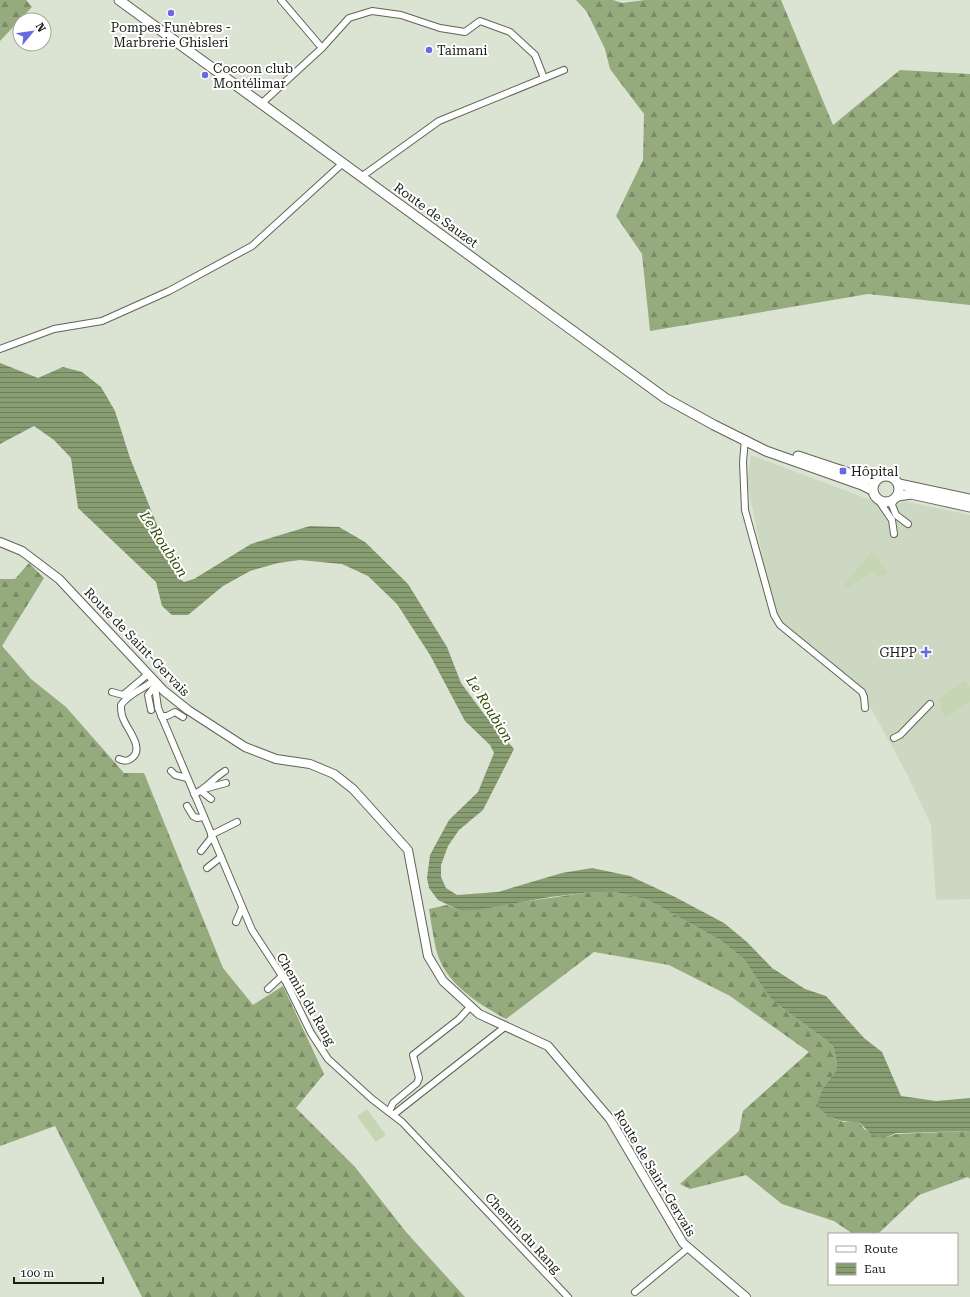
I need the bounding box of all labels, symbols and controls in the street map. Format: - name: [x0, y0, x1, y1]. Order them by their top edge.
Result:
- marker: Pompes Funèbres - Marbrerie Ghisleri: [166, 8, 176, 18]
- north arrow: [12, 12, 52, 52]
- place label: Pompes Funèbres - Marbrerie Ghisleri: [111, 20, 231, 50]
- text: N: [33, 21, 48, 35]
- place label: Taimani: [437, 43, 487, 58]
- marker: Taimani: [424, 45, 434, 55]
- place label: Cocoon club Montélimar: [213, 61, 293, 91]
- marker: Cocoon club Montélimar: [200, 70, 210, 80]
- street label: Route de Sauzet: [391, 179, 481, 251]
- place label: Hôpital: [851, 464, 898, 479]
- marker: Hôpital: [838, 466, 848, 476]
- water label: Le Roubion: [136, 507, 191, 580]
- street label: Route de Saint-Gervais: [81, 585, 193, 699]
- place label: GHPP: [879, 645, 917, 660]
- marker: GHPP: [920, 646, 932, 658]
- water label: Le Roubion: [463, 672, 517, 745]
- street label: Chemin du Rang: [274, 950, 339, 1048]
- street label: Route de Saint-Gervais: [611, 1107, 699, 1239]
- street label: Chemin du Rang: [482, 1190, 564, 1277]
- legend: [828, 1233, 958, 1285]
- text: Route: [864, 1242, 898, 1256]
- scale bar: [14, 1259, 103, 1285]
- text: Eau: [864, 1262, 886, 1276]
- text: 100 m: [20, 1266, 54, 1280]

